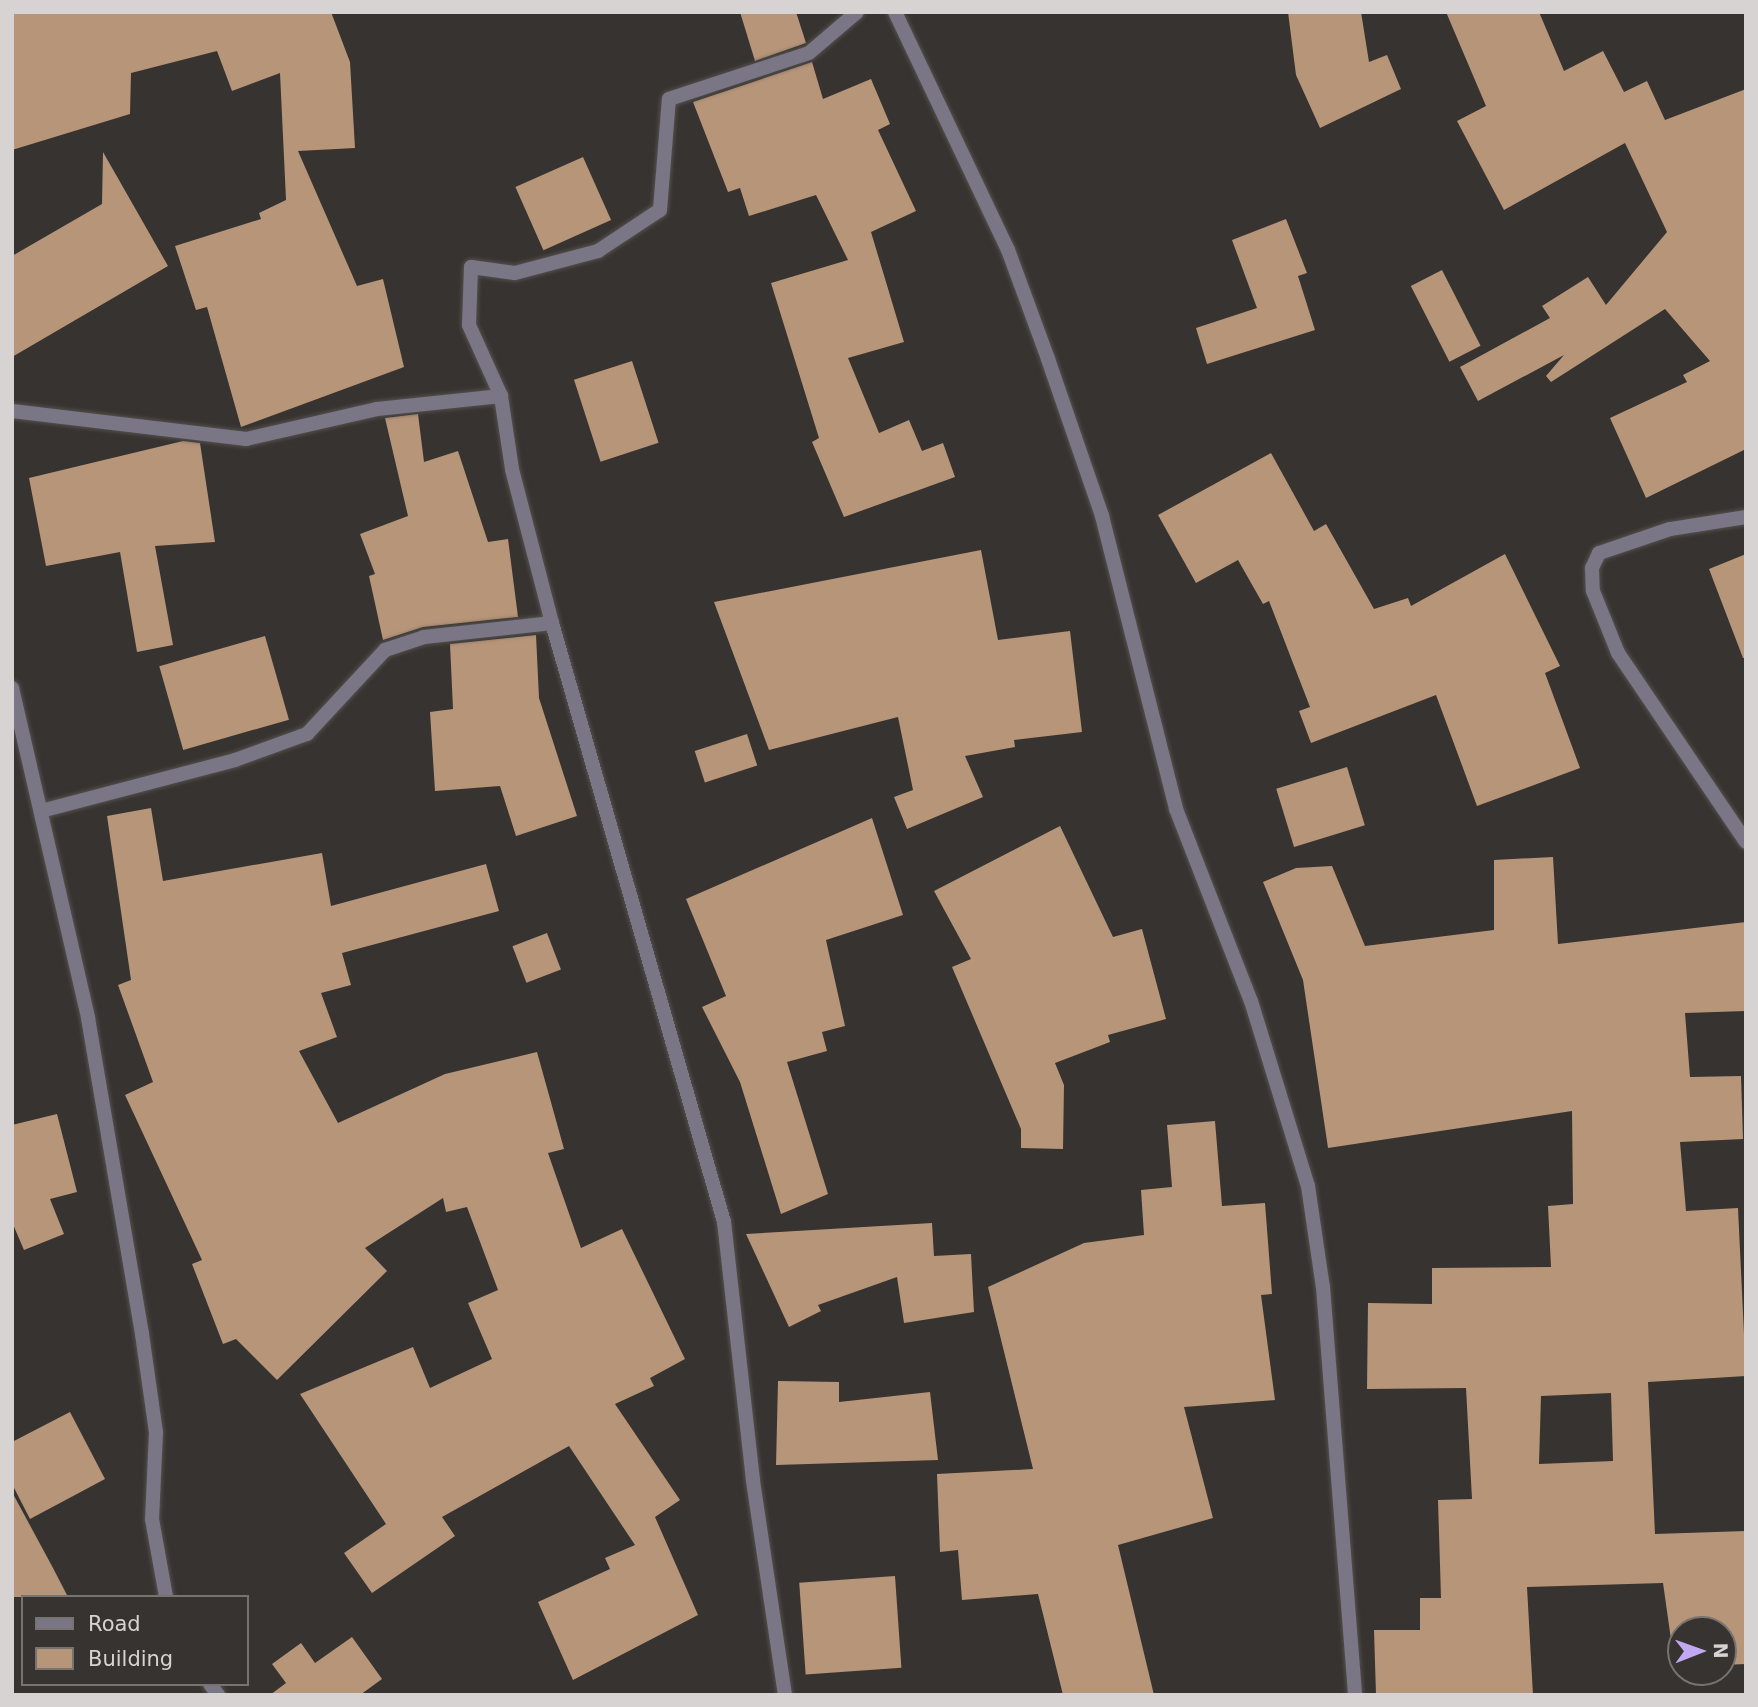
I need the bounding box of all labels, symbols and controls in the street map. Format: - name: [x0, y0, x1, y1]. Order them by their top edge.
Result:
- legend: [21, 1595, 248, 1686]
- text: Road: [88, 1612, 141, 1636]
- north arrow: [1667, 1616, 1737, 1686]
- text: N: [1710, 1643, 1732, 1659]
- text: Building: [88, 1647, 173, 1671]

